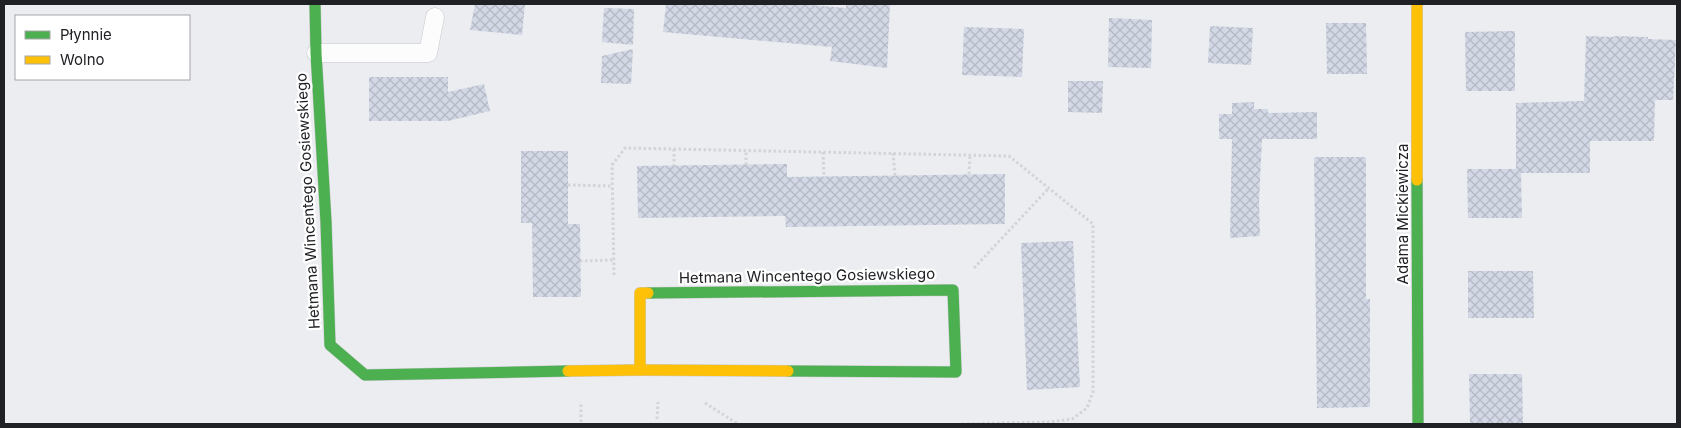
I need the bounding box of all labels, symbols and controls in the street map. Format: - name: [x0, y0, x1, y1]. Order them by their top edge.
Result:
- legend: [15, 15, 190, 80]
- text: Płynnie: [60, 25, 112, 44]
- text: Wolno: [60, 50, 105, 69]
- street label: Hetmana Wincentego Gosiewskiego: [291, 72, 324, 330]
- street label: Adama Mickiewicza: [1393, 144, 1412, 284]
- street label: Hetmana Wincentego Gosiewskiego: [679, 264, 935, 287]

